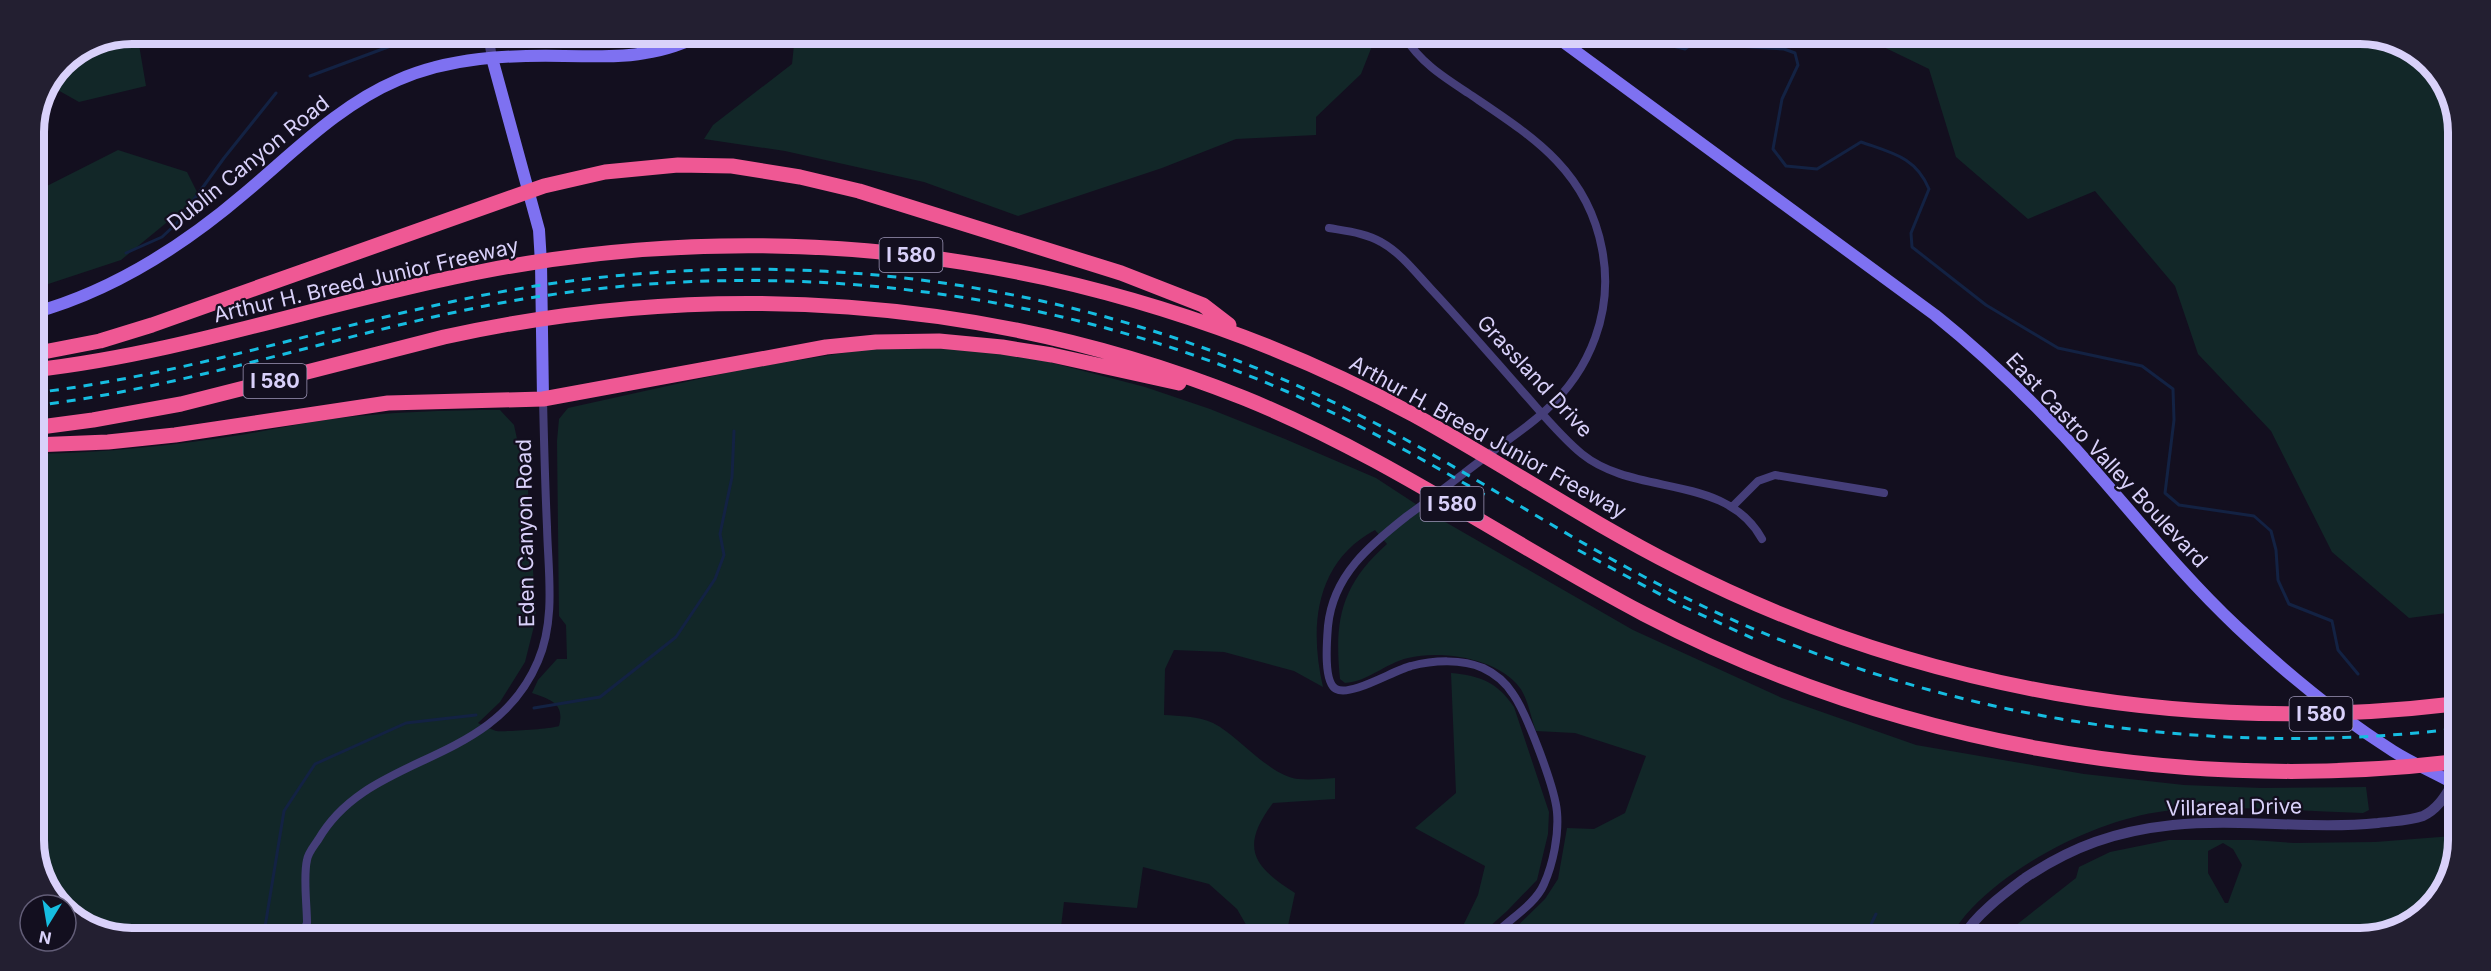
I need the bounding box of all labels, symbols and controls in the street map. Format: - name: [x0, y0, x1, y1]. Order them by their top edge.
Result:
- street label: Dublin Canyon Road: [162, 90, 334, 236]
- street label: Arthur H. Breed Junior Freeway: [211, 233, 521, 327]
- road number: I 580: [880, 238, 942, 272]
- street label: Grassland Drive: [1472, 310, 1598, 442]
- street label: East Castro Valley Boulevard: [2001, 348, 2213, 572]
- street label: Arthur H. Breed Junior Freeway: [1345, 350, 1631, 524]
- road number: I 580: [244, 364, 306, 398]
- street label: Eden Canyon Road: [511, 439, 539, 627]
- road number: I 580: [1420, 487, 1484, 521]
- road number: I 580: [2290, 697, 2352, 731]
- street label: Villareal Drive: [2166, 793, 2302, 821]
- north arrow: [18, 893, 78, 953]
- text: N: [37, 927, 53, 949]

